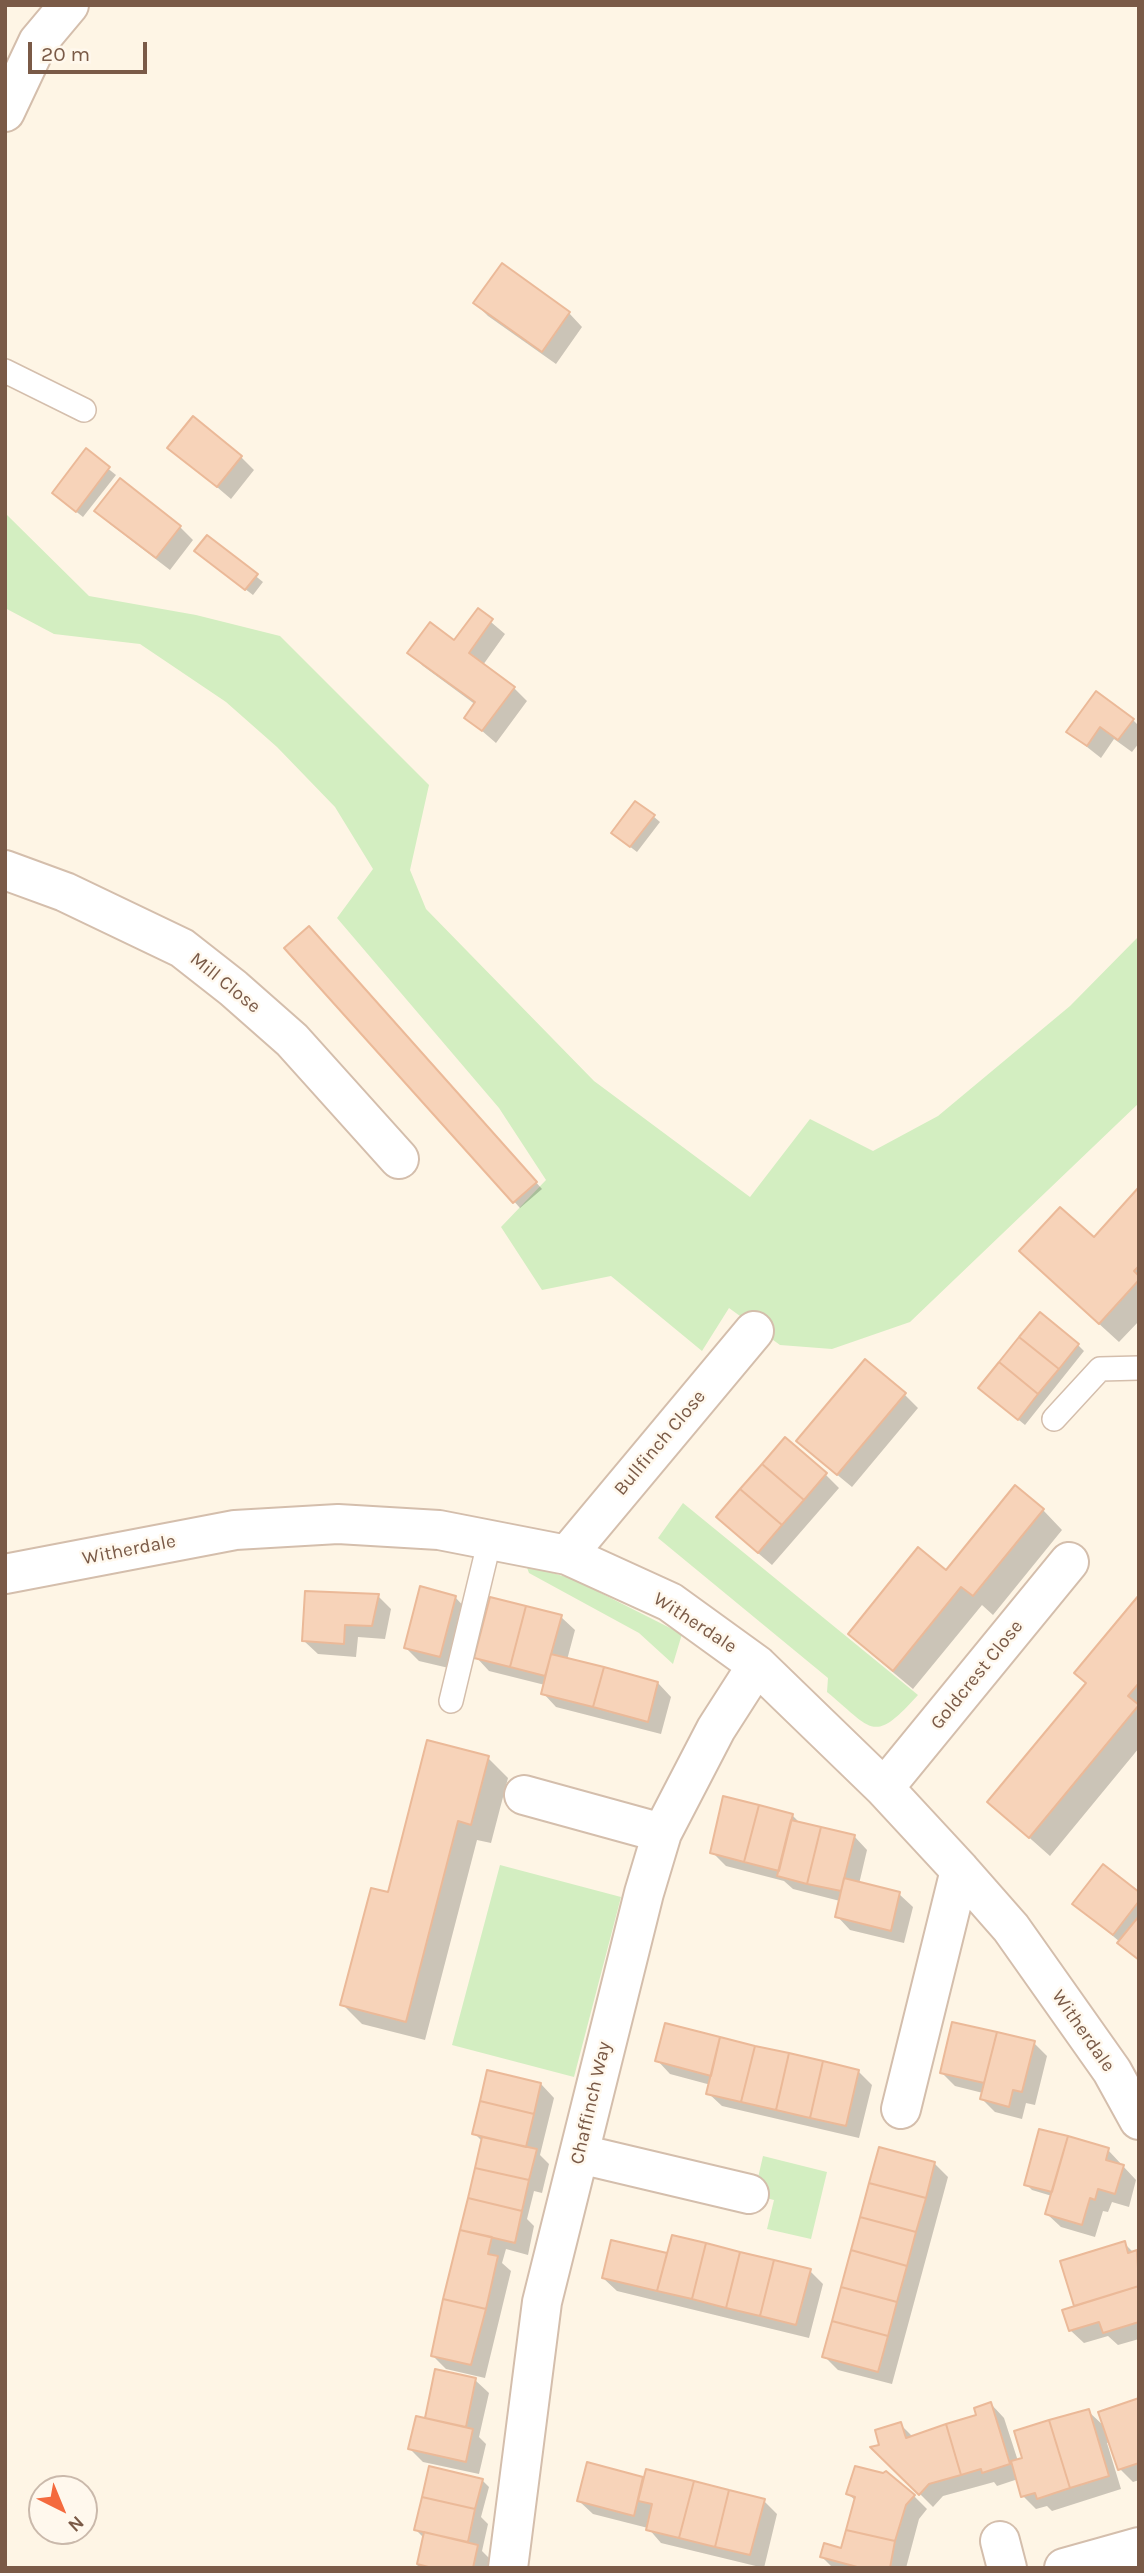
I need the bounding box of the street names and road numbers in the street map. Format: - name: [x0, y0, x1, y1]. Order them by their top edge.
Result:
- street label: Mill Close: [185, 948, 265, 1018]
- street label: Bullfinch Close: [609, 1386, 711, 1500]
- street label: Witherdale: [80, 1530, 178, 1570]
- street label: Witherdale: [649, 1588, 741, 1658]
- street label: Goldcrest Close: [926, 1616, 1028, 1734]
- street label: Witherdale: [1047, 1986, 1119, 2076]
- street label: Chaffinch Way: [566, 2039, 616, 2167]

